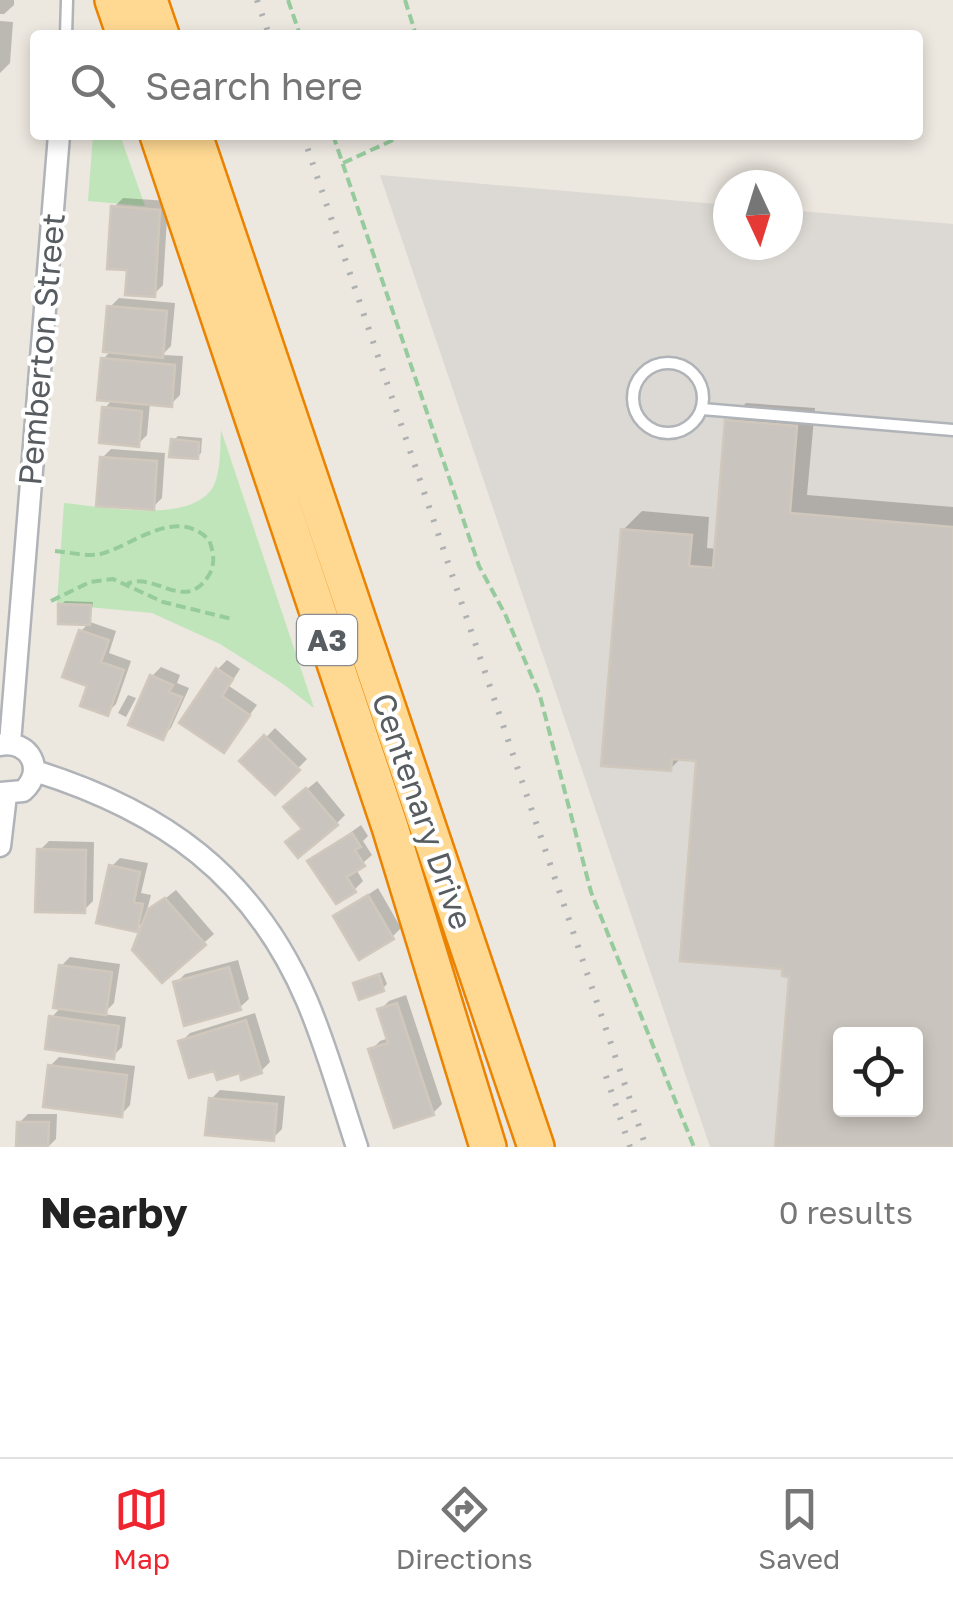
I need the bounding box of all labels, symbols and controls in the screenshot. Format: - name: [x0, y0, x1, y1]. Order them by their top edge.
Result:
- search box: [30, 30, 923, 140]
- icon: search: [65, 58, 120, 113]
- text: Search here: [145, 63, 363, 108]
- north arrow: [713, 170, 803, 260]
- street label: Pemberton Street: [10, 211, 72, 487]
- road number: A3: [297, 615, 357, 665]
- street label: Centenary Drive: [365, 688, 481, 934]
- map controls: [833, 1027, 923, 1117]
- button: locate: [833, 1027, 923, 1117]
- text: Nearby: [40, 1187, 188, 1237]
- text: 0 results: [779, 1193, 913, 1231]
- tab: Map: [113, 1482, 170, 1575]
- tab: Directions: [396, 1482, 533, 1575]
- tab: Saved: [758, 1482, 840, 1575]

